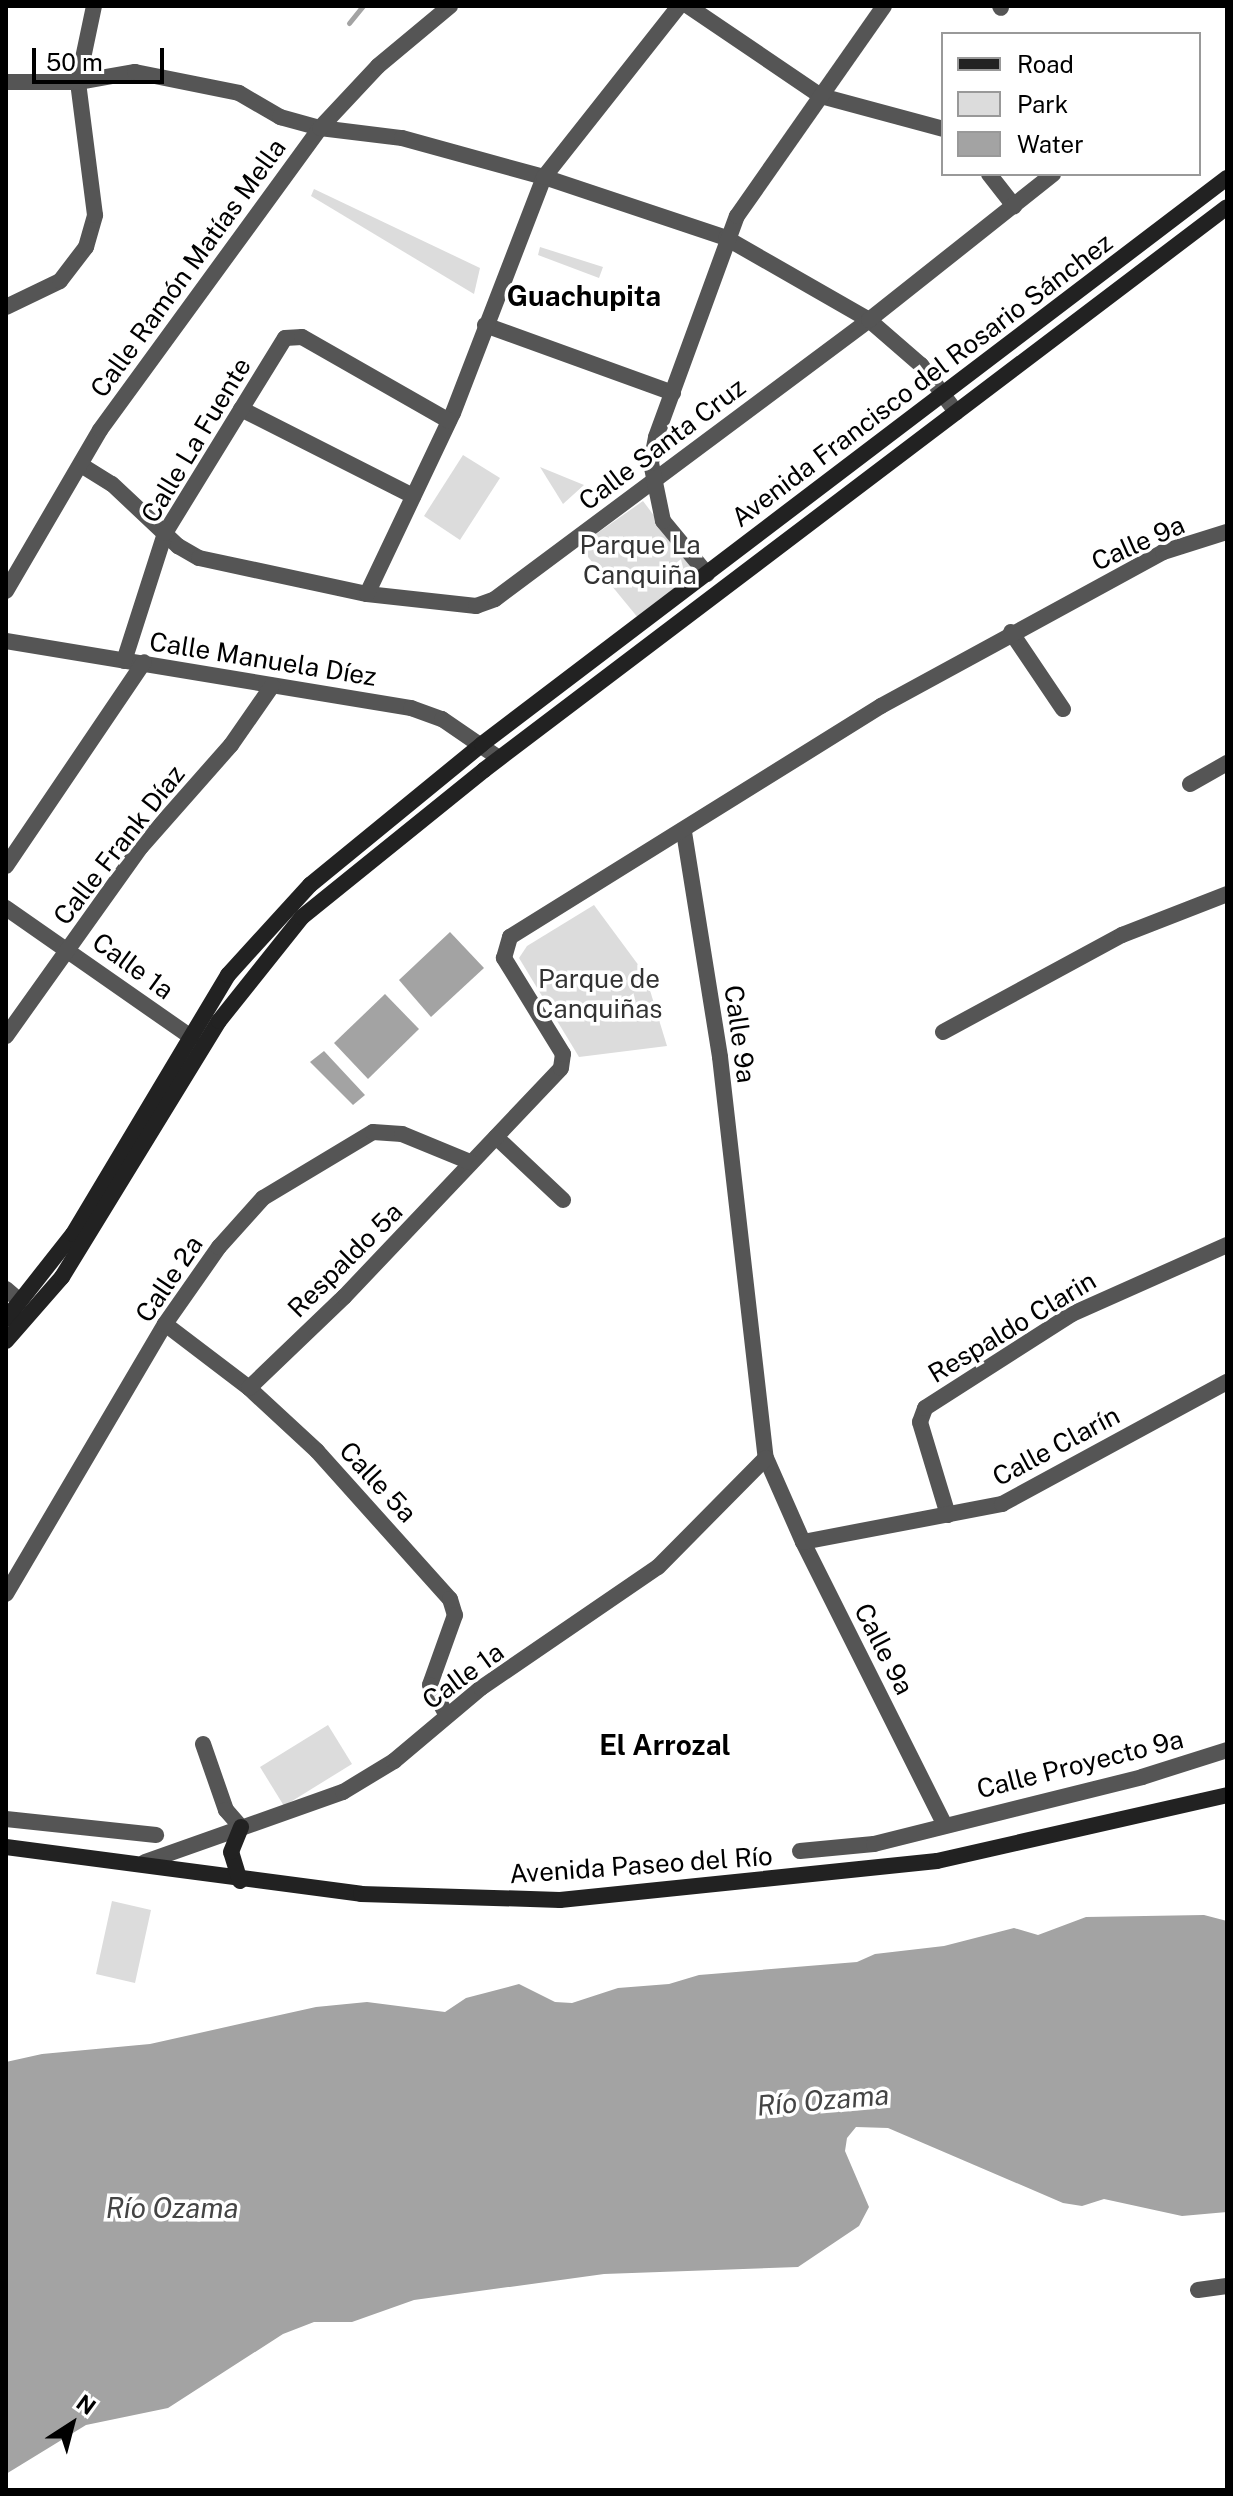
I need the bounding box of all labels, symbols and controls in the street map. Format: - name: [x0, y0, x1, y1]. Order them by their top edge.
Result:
- scale bar: [36, 32, 168, 82]
- legend: [941, 32, 1201, 176]
- text: 50 m: [46, 48, 103, 76]
- text: Road: [1017, 50, 1074, 78]
- text: Park: [1017, 90, 1068, 118]
- text: Water: [1017, 130, 1084, 158]
- street label: Calle Ramón Matías Mella: [84, 133, 292, 403]
- street label: Avenida Francisco del Rosario Sánchez: [725, 226, 1119, 534]
- district label: Guachupita: [507, 279, 661, 313]
- street label: Calle La Fuente: [134, 352, 258, 528]
- street label: Calle Santa Cruz: [573, 371, 751, 517]
- street label: Calle 9a: [1087, 509, 1189, 577]
- park label: Parque La Canquiña: [579, 529, 701, 590]
- street label: Calle Manuela Díez: [147, 626, 379, 692]
- street label: Calle Frank Díaz: [47, 759, 191, 931]
- street label: Calle 1a: [86, 926, 180, 1006]
- park label: Parque de Canquiñas: [536, 963, 662, 1024]
- street label: Calle 9a: [718, 983, 762, 1085]
- street label: Respaldo 5a: [281, 1196, 409, 1324]
- street label: Calle 2a: [129, 1230, 209, 1328]
- street label: Respaldo Clarin: [922, 1265, 1102, 1389]
- street label: Calle Clarín: [987, 1399, 1125, 1493]
- street label: Calle 5a: [333, 1435, 423, 1529]
- street label: Calle 9a: [848, 1598, 920, 1700]
- street label: Calle 1a: [416, 1636, 510, 1716]
- street label: Calle Proyecto 9a: [973, 1723, 1187, 1805]
- district label: El Arrozal: [599, 1728, 731, 1762]
- street label: Avenida Paseo del Río: [508, 1840, 774, 1890]
- water label: Río Ozama: [755, 2077, 891, 2123]
- water label: Río Ozama: [106, 2191, 238, 2225]
- north arrow: [32, 2384, 112, 2464]
- text: N: [72, 2389, 101, 2420]

